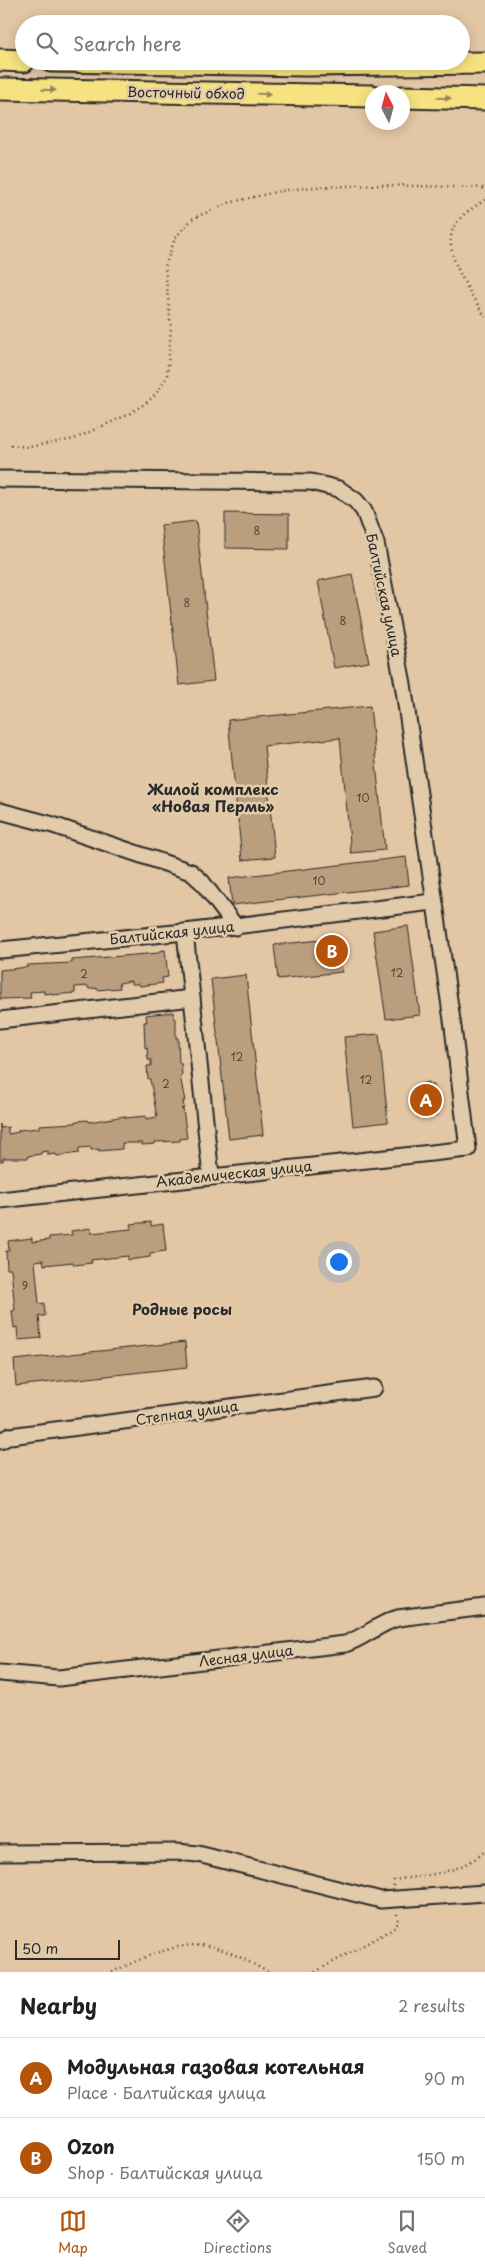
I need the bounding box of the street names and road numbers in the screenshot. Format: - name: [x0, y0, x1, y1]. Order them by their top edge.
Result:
- street label: Восточный обход: [127, 81, 245, 104]
- street label: Балтийская улица: [361, 531, 408, 659]
- street label: Балтийская улица: [109, 915, 236, 949]
- street label: Академическая улица: [155, 1155, 313, 1192]
- street label: Степная улица: [134, 1395, 240, 1430]
- street label: Лесная улица: [197, 1639, 295, 1672]

